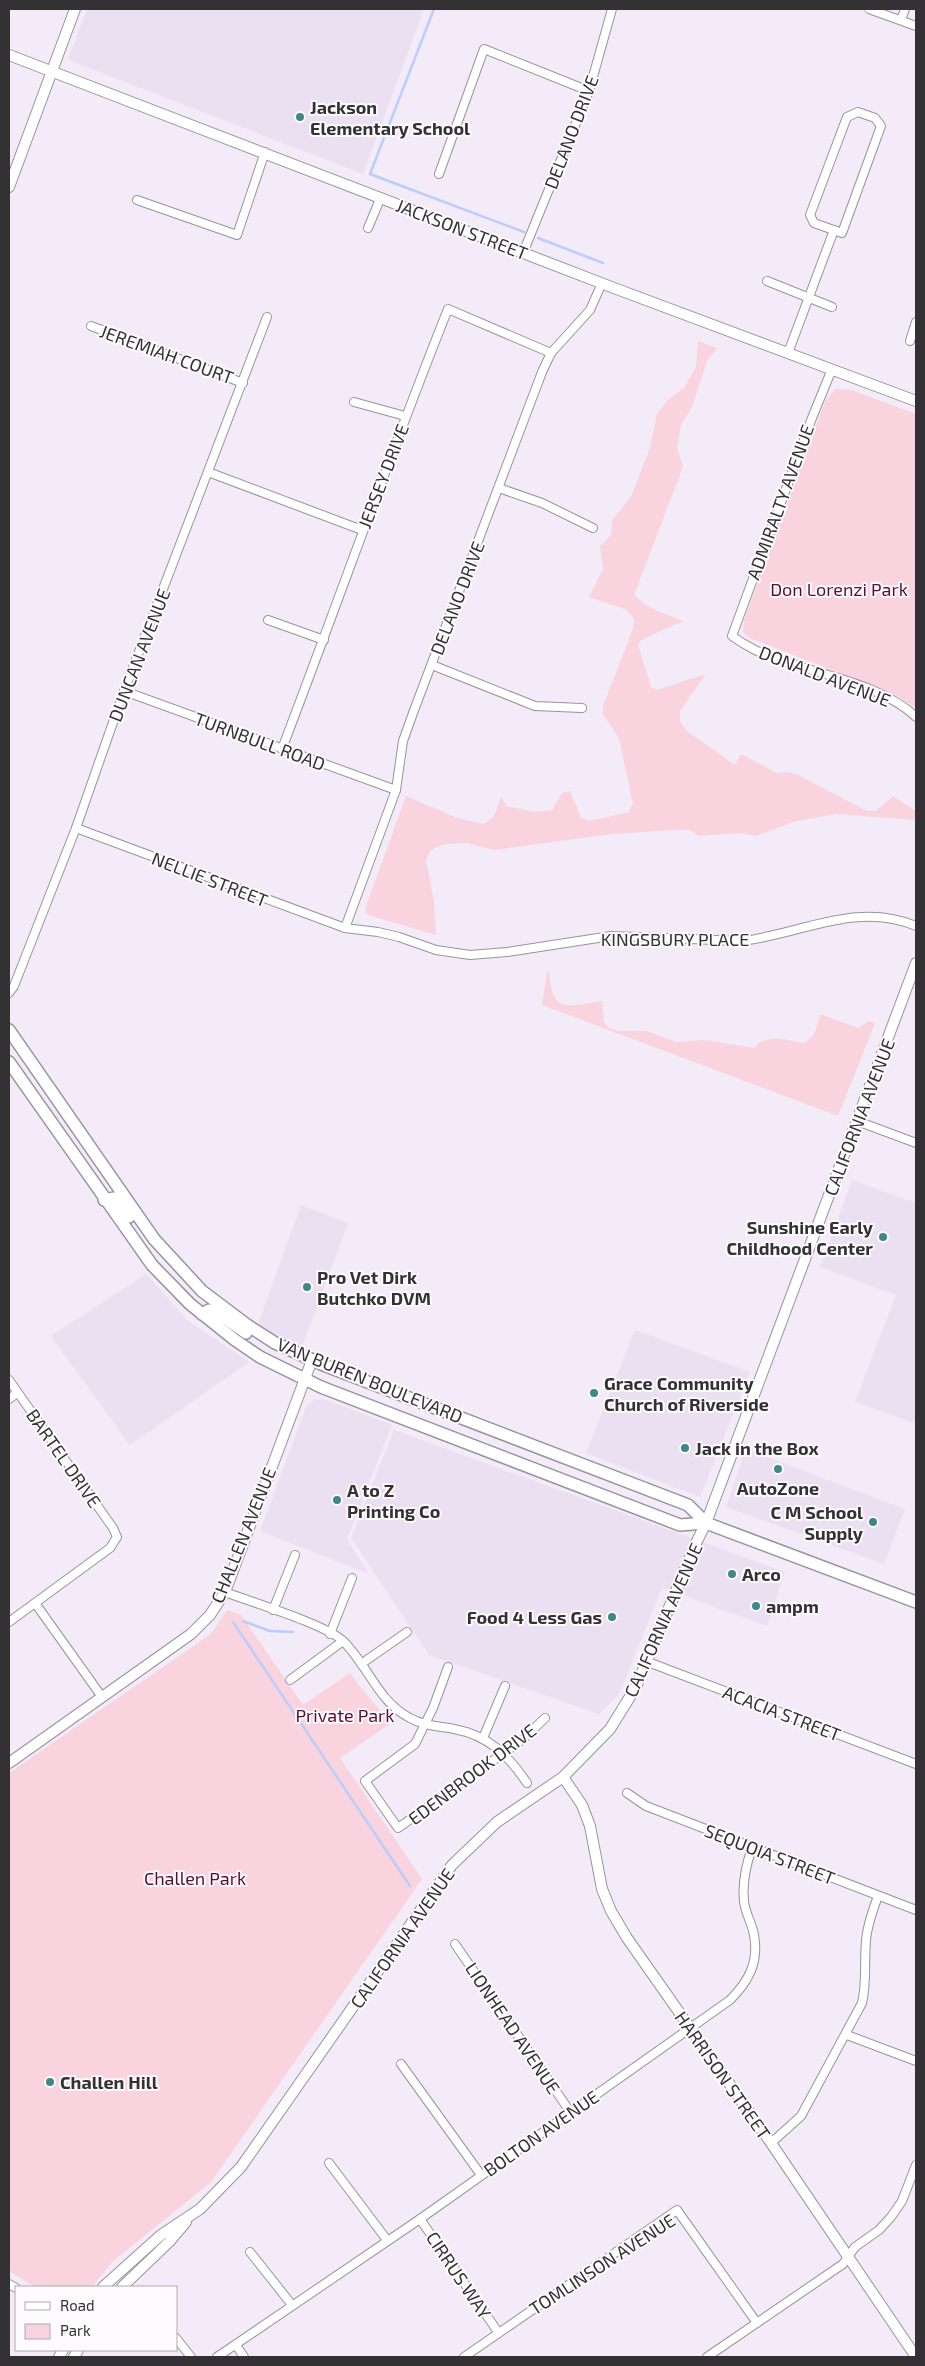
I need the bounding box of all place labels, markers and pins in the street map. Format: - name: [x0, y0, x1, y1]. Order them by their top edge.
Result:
- place label: Jackson Elementary School: [310, 96, 470, 139]
- marker: Jackson Elementary School: [294, 111, 306, 123]
- place label: Sunshine Early Childhood Center: [727, 1216, 874, 1259]
- marker: Sunshine Early Childhood Center: [877, 1231, 889, 1243]
- place label: Pro Vet Dirk Butchko DVM: [317, 1266, 431, 1309]
- marker: Pro Vet Dirk Butchko DVM: [301, 1281, 313, 1293]
- place label: Grace Community Church of Riverside: [604, 1372, 769, 1415]
- marker: Grace Community Church of Riverside: [588, 1387, 600, 1399]
- place label: Jack in the Box: [695, 1437, 819, 1459]
- marker: Jack in the Box: [679, 1442, 691, 1454]
- marker: AutoZone: [772, 1463, 784, 1475]
- place label: AutoZone: [737, 1477, 819, 1499]
- place label: A to Z Printing Co: [347, 1479, 440, 1522]
- marker: A to Z Printing Co: [331, 1494, 343, 1506]
- place label: C M School Supply: [770, 1501, 864, 1544]
- marker: C M School Supply: [867, 1516, 879, 1528]
- place label: Arco: [742, 1563, 781, 1585]
- marker: Arco: [726, 1568, 738, 1580]
- place label: ampm: [766, 1595, 819, 1617]
- marker: ampm: [750, 1600, 762, 1612]
- place label: Food 4 Less Gas: [467, 1606, 602, 1628]
- marker: Food 4 Less Gas: [606, 1611, 618, 1623]
- place label: Challen Hill: [60, 2071, 158, 2093]
- marker: Challen Hill: [44, 2076, 56, 2088]

